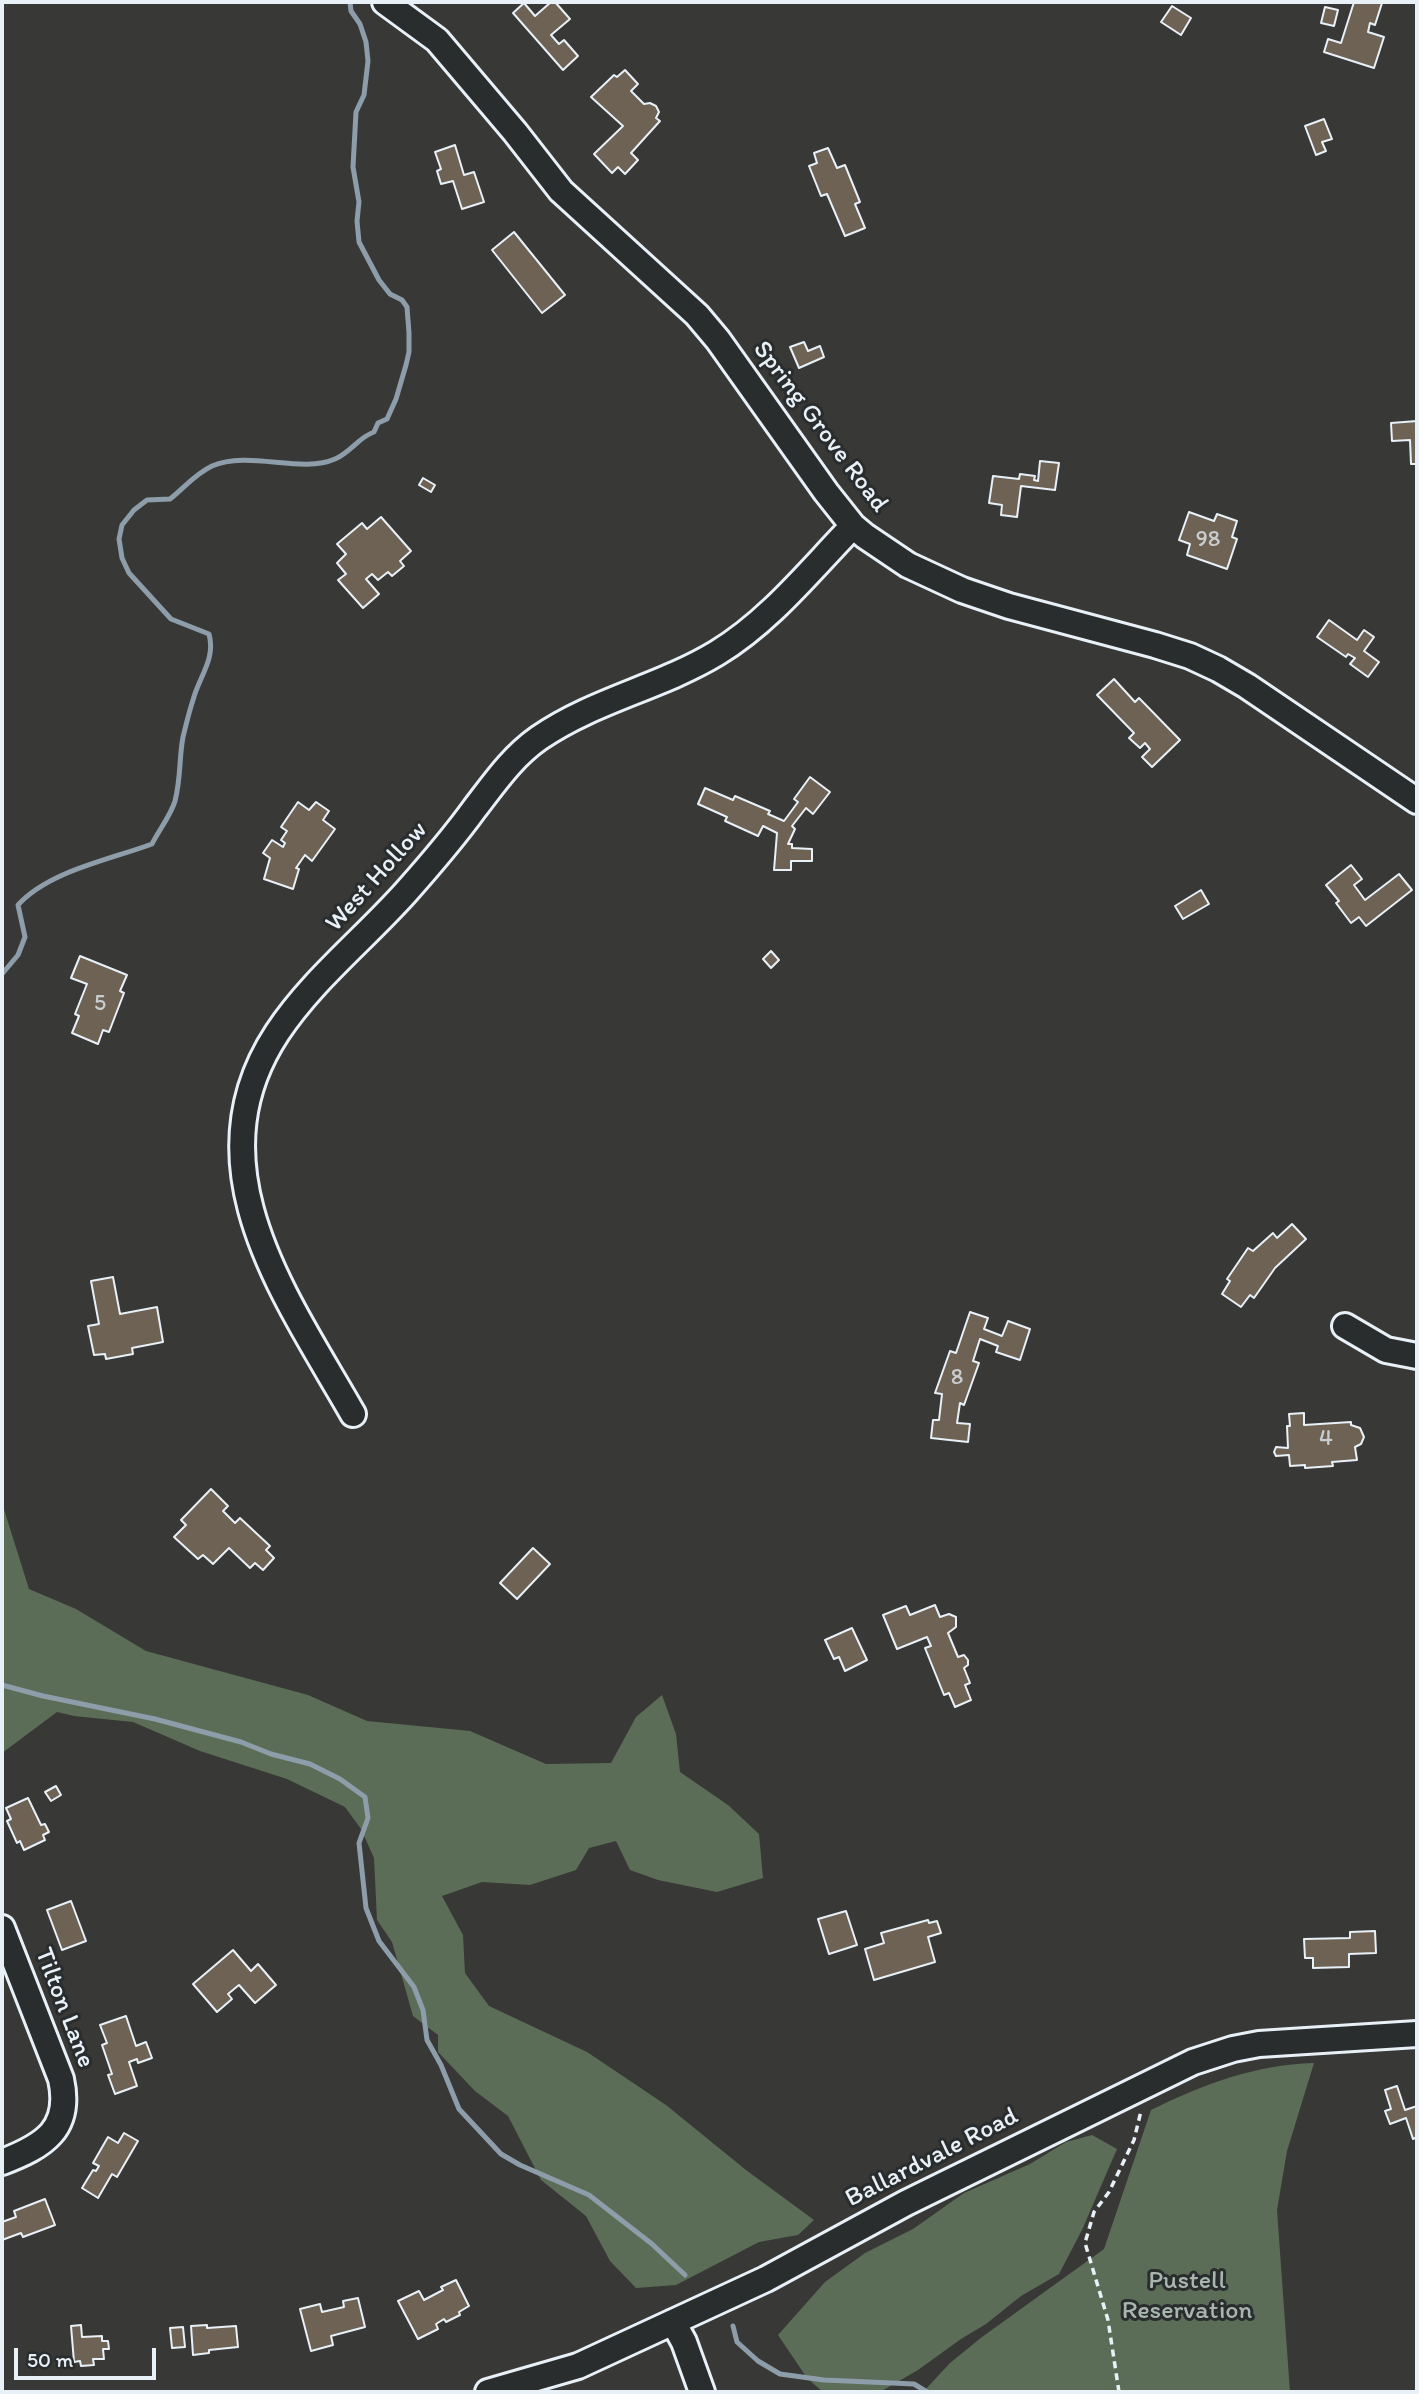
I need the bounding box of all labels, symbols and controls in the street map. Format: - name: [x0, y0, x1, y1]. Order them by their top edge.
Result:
- street label: Spring Grove Road: [745, 335, 895, 519]
- house number: 98: [1196, 526, 1220, 554]
- street label: West Hollow: [319, 815, 435, 939]
- house number: 5: [94, 990, 106, 1018]
- house number: 8: [951, 1364, 963, 1392]
- house number: 4: [1319, 1425, 1333, 1453]
- street label: Tilton Lane: [27, 1944, 101, 2072]
- street label: Ballardvale Road: [840, 2101, 1024, 2215]
- park label: Pustell Reservation: [1122, 2265, 1252, 2326]
- scale bar: [18, 2334, 159, 2378]
- text: 50 m: [27, 2347, 73, 2372]

